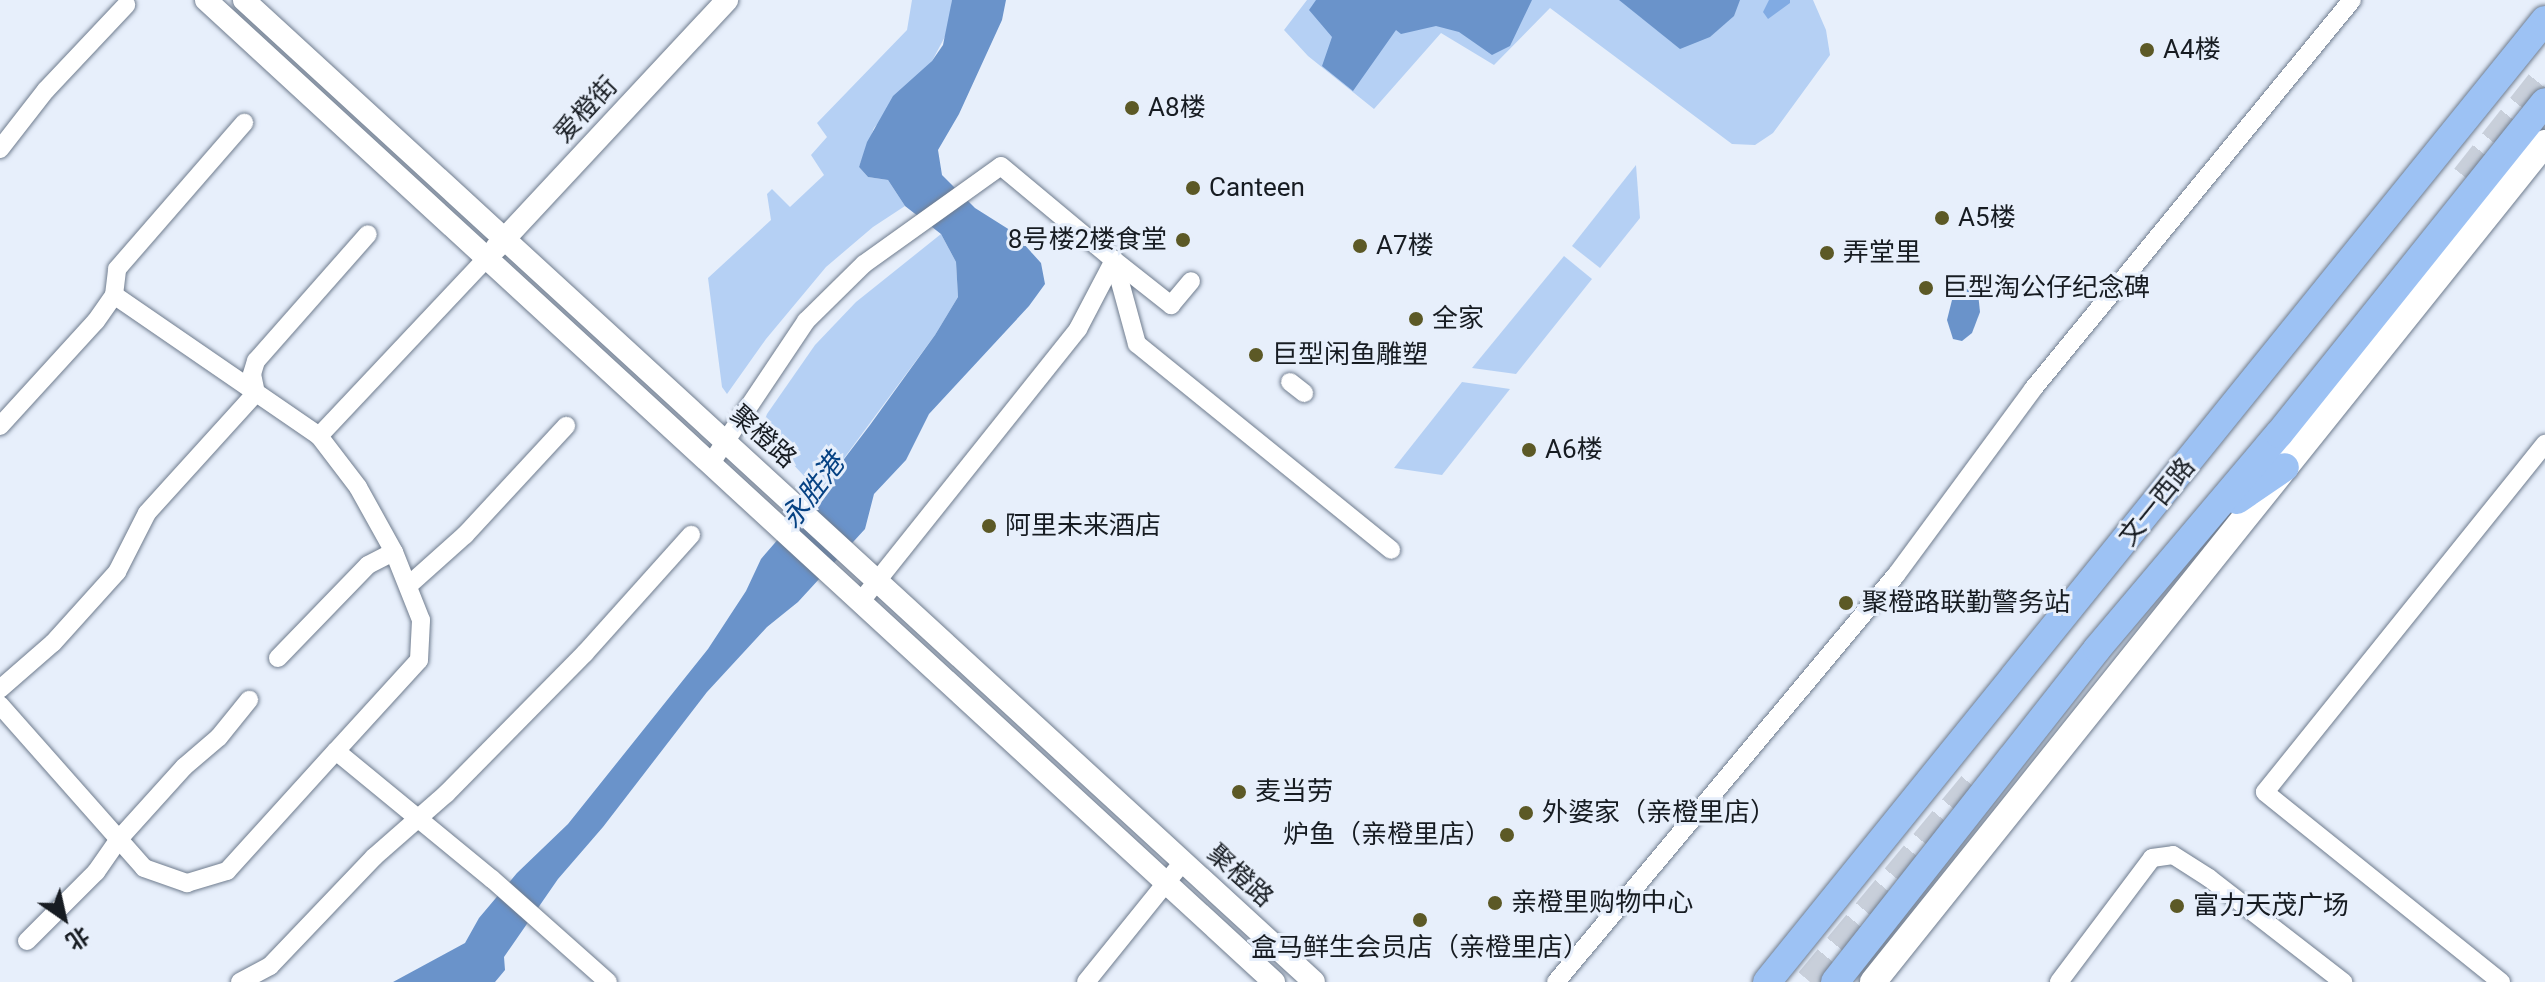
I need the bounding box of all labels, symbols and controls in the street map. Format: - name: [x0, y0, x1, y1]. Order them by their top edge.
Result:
- place label: A4楼: [2163, 34, 2221, 66]
- marker: A4楼: [2138, 41, 2156, 59]
- street label: 爱橙街: [548, 71, 624, 149]
- place label: A8楼: [1148, 92, 1206, 124]
- marker: A8楼: [1123, 99, 1141, 117]
- place label: Canteen: [1209, 172, 1305, 204]
- marker: Canteen: [1184, 179, 1202, 197]
- place label: A5楼: [1958, 202, 2016, 234]
- marker: A5楼: [1933, 209, 1951, 227]
- place label: 8号楼2楼食堂: [1008, 224, 1167, 256]
- place label: A7楼: [1376, 230, 1434, 262]
- marker: 8号楼2楼食堂: [1174, 231, 1192, 249]
- marker: A7楼: [1351, 237, 1369, 255]
- place label: 弄堂里: [1843, 237, 1921, 269]
- marker: 弄堂里: [1818, 244, 1836, 262]
- place label: 巨型淘公仔纪念碑: [1942, 272, 2150, 304]
- marker: 巨型淘公仔纪念碑: [1917, 279, 1935, 297]
- place label: 全家: [1432, 303, 1484, 335]
- marker: 全家: [1407, 310, 1425, 328]
- place label: 巨型闲鱼雕塑: [1272, 339, 1428, 371]
- marker: 巨型闲鱼雕塑: [1247, 346, 1265, 364]
- street label: 聚橙路: [724, 399, 802, 475]
- place label: A6楼: [1545, 434, 1603, 466]
- marker: A6楼: [1520, 441, 1538, 459]
- water label: 永胜港: [774, 447, 852, 535]
- street label: 文一西路: [2112, 452, 2202, 552]
- place label: 阿里未来酒店: [1005, 510, 1161, 542]
- marker: 阿里未来酒店: [980, 517, 998, 535]
- place label: 聚橙路联勤警务站: [1862, 587, 2070, 619]
- marker: 聚橙路联勤警务站: [1837, 594, 1855, 612]
- place label: 麦当劳: [1255, 776, 1333, 808]
- marker: 麦当劳: [1230, 783, 1248, 801]
- place label: 外婆家（亲橙里店）: [1542, 797, 1776, 829]
- marker: 外婆家（亲橙里店）: [1517, 804, 1535, 822]
- place label: 炉鱼（亲橙里店）: [1283, 819, 1491, 851]
- marker: 炉鱼（亲橙里店）: [1498, 826, 1516, 844]
- street label: 聚橙路: [1201, 838, 1279, 914]
- north arrow: [24, 878, 104, 958]
- place label: 亲橙里购物中心: [1511, 887, 1693, 919]
- place label: 富力天茂广场: [2193, 890, 2349, 922]
- marker: 亲橙里购物中心: [1486, 894, 1504, 912]
- marker: 富力天茂广场: [2168, 897, 2186, 915]
- marker: 盒马鲜生会员店（亲橙里店）: [1411, 911, 1429, 929]
- text: 北: [62, 922, 94, 955]
- place label: 盒马鲜生会员店（亲橙里店）: [1251, 932, 1589, 964]

